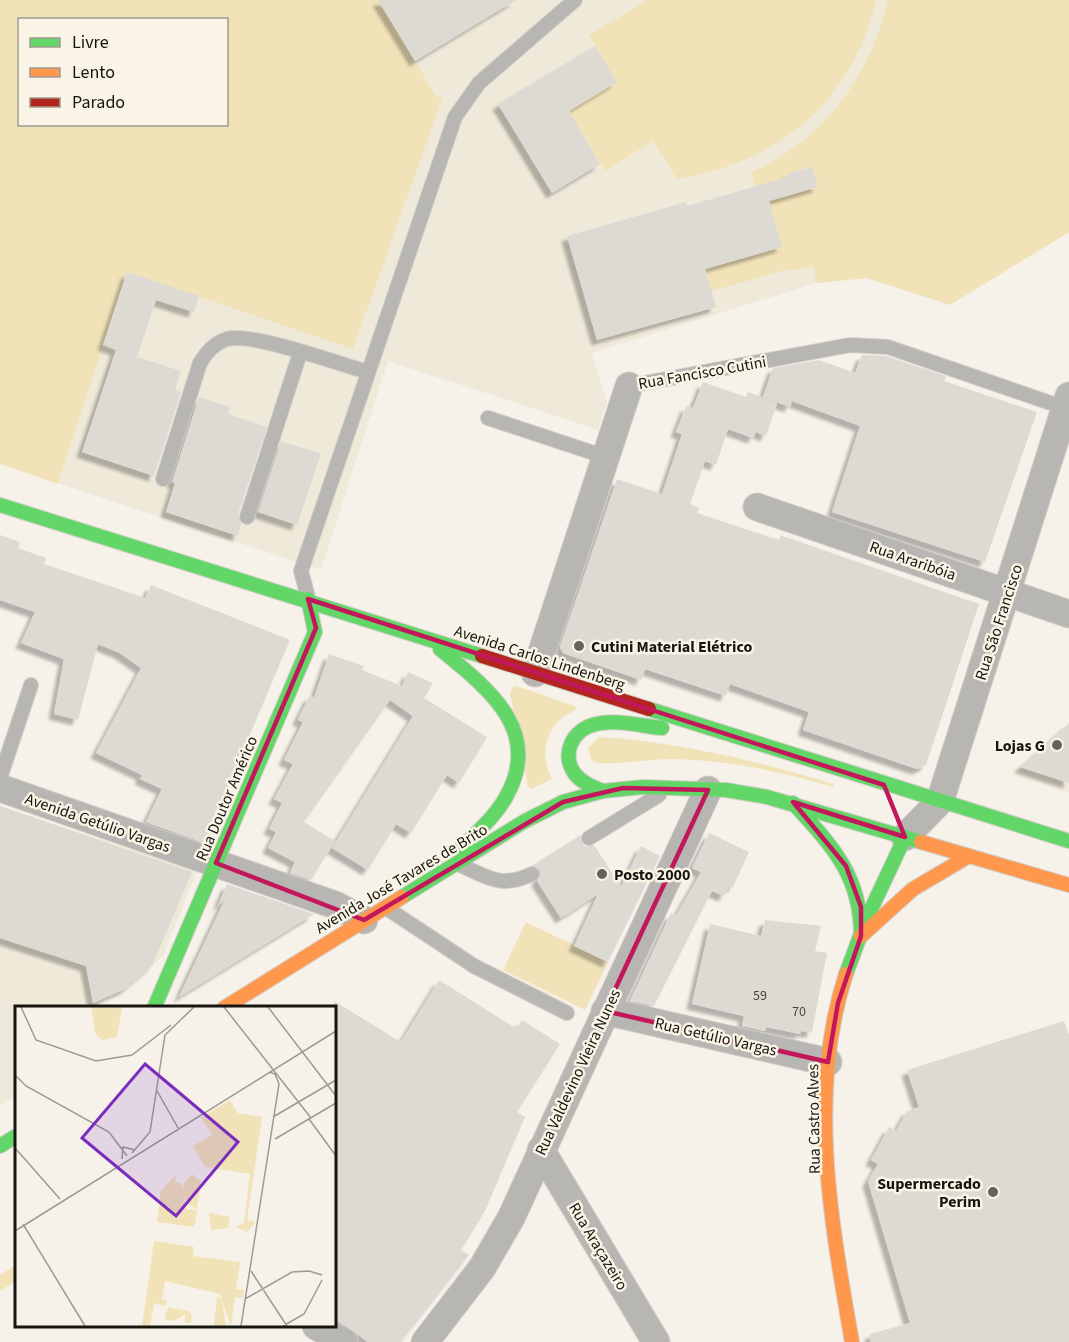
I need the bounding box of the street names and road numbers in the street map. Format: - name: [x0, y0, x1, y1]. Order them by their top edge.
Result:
- street label: Rua Fancisco Cutini: [636, 351, 768, 395]
- street label: Rua Araribóia: [867, 536, 959, 586]
- street label: Rua São Francisco: [970, 562, 1028, 683]
- street label: Avenida Carlos Lindenberg: [451, 620, 628, 696]
- street label: Rua Doutor Américo: [191, 732, 263, 864]
- street label: Avenida Getúlio Vargas: [22, 788, 174, 858]
- street label: Avenida José Tavares de Brito: [311, 819, 492, 939]
- street label: Rua Valdevino Vieira Nunes: [530, 986, 626, 1159]
- street label: Rua Getúlio Vargas: [653, 1012, 779, 1062]
- street label: Rua Castro Alves: [802, 1063, 826, 1174]
- street label: Rua Araçazeiro: [563, 1199, 633, 1295]

